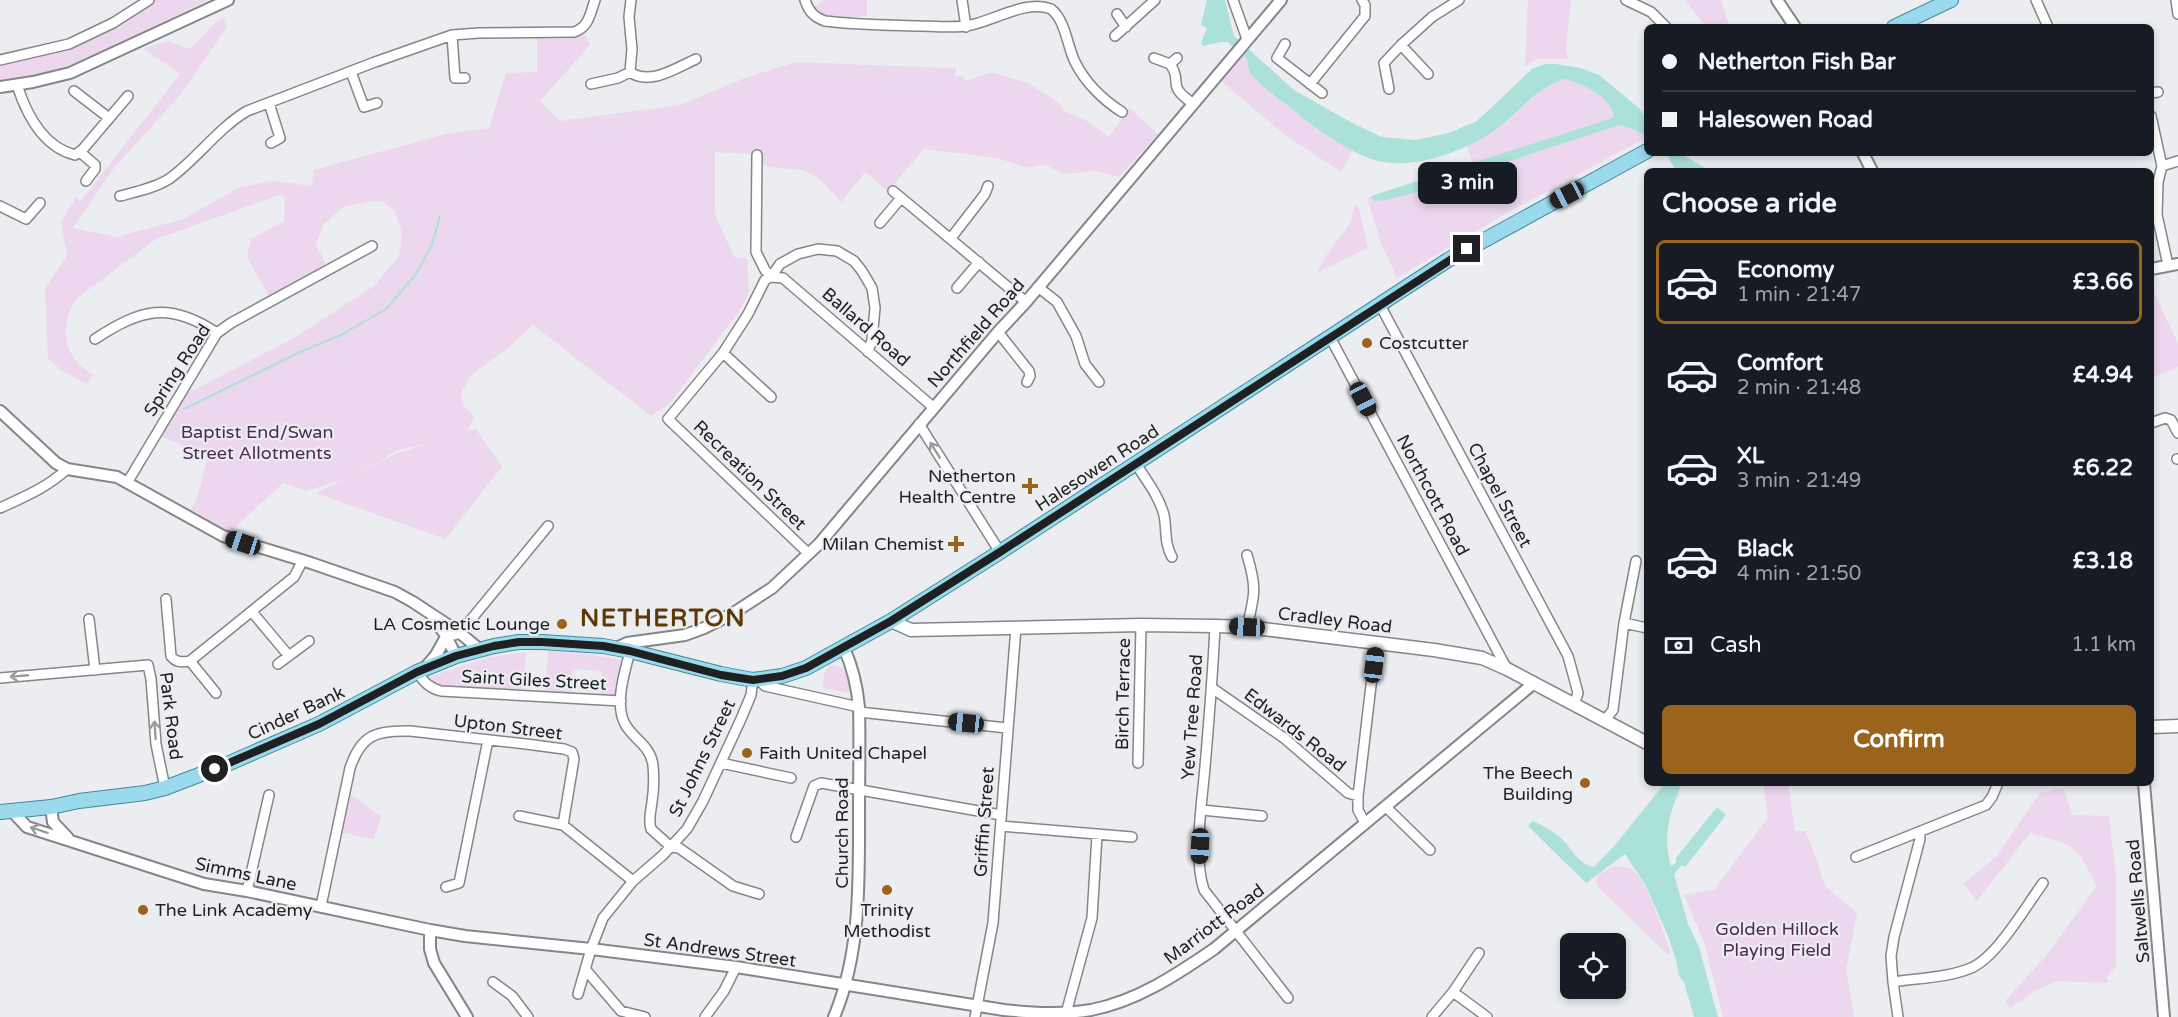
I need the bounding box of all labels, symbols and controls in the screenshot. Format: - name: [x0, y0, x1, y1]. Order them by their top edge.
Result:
- text: Netherton Fish Bar: [1698, 49, 1896, 75]
- text: Halesowen Road: [1698, 107, 1873, 133]
- callout: 3 min: [1418, 162, 1516, 204]
- text: 3 min: [1441, 171, 1494, 195]
- car: [1547, 179, 1587, 211]
- text: Choose a ride: [1662, 187, 1837, 220]
- route end: [1453, 235, 1480, 262]
- icon: car: [1665, 255, 1719, 309]
- text: Economy: [1737, 257, 1834, 283]
- text: £3.66: [2073, 269, 2133, 295]
- street label: Northfield Road: [923, 274, 1029, 392]
- street label: Ballard Road: [817, 283, 915, 371]
- text: 1 min · 21:47: [1737, 283, 1861, 307]
- street label: Spring Road: [139, 320, 215, 420]
- place label: Costcutter: [1379, 332, 1469, 354]
- marker: Costcutter: [1360, 336, 1374, 350]
- icon: car: [1665, 348, 1719, 402]
- text: Comfort: [1737, 350, 1823, 376]
- text: £4.94: [2073, 362, 2133, 388]
- text: 2 min · 21:48: [1737, 376, 1861, 400]
- car: [1347, 379, 1379, 419]
- street label: Recreation Street: [689, 415, 811, 535]
- street label: Halesowen Road: [1031, 420, 1163, 516]
- park label: Baptist End/Swan Street Allotments: [181, 421, 333, 464]
- street label: Northcott Road: [1392, 431, 1474, 559]
- street label: Chapel Street: [1463, 439, 1537, 551]
- icon: car: [1665, 441, 1719, 495]
- one-way arrow: [928, 442, 940, 459]
- text: XL: [1737, 443, 1764, 469]
- text: £6.22: [2073, 455, 2133, 481]
- place label: Netherton Health Centre: [899, 465, 1016, 508]
- text: 3 min · 21:49: [1737, 469, 1861, 493]
- marker: Netherton Health Centre: [1021, 477, 1039, 495]
- car: [223, 529, 263, 557]
- place label: Milan Chemist: [822, 533, 944, 555]
- icon: car: [1665, 534, 1719, 588]
- text: Black: [1737, 536, 1794, 562]
- marker: Milan Chemist: [949, 537, 963, 551]
- text: £3.18: [2073, 548, 2133, 574]
- text: 4 min · 21:50: [1737, 562, 1861, 586]
- street label: Cradley Road: [1277, 602, 1393, 638]
- district label: NETHERTON: [580, 604, 746, 633]
- place label: LA Cosmetic Lounge: [373, 613, 550, 635]
- marker: LA Cosmetic Lounge: [555, 617, 569, 631]
- car: [1229, 617, 1265, 637]
- icon: cash: [1662, 629, 1695, 662]
- text: Cash: [1710, 632, 1762, 658]
- text: 1.1 km: [2071, 633, 2136, 657]
- street label: Birch Terrace: [1111, 638, 1135, 750]
- car: [1363, 646, 1385, 684]
- street label: Yew Tree Road: [1177, 653, 1207, 781]
- street label: Saint Giles Street: [461, 665, 607, 695]
- one-way arrow: [10, 671, 30, 682]
- street label: Park Road: [155, 671, 187, 761]
- street label: Cinder Bank: [244, 681, 348, 745]
- street label: Edwards Road: [1240, 683, 1350, 777]
- street label: St Johns Street: [664, 695, 740, 820]
- button: Confirm: [1662, 705, 2136, 774]
- street label: Upton Street: [452, 709, 564, 745]
- car: [947, 712, 985, 734]
- one-way arrow: [149, 721, 160, 741]
- place label: Faith United Chapel: [759, 742, 927, 764]
- marker: Faith United Chapel: [740, 746, 754, 760]
- route start: [201, 755, 228, 782]
- place label: The Beech Building: [1483, 762, 1573, 805]
- street label: Griffin Street: [969, 766, 999, 878]
- marker: The Beech Building: [1578, 776, 1592, 790]
- street label: Church Road: [831, 777, 853, 889]
- one-way arrow: [30, 824, 49, 835]
- car: [1190, 828, 1210, 864]
- street label: Saltwells Road: [2122, 838, 2154, 964]
- street label: Simms Lane: [193, 852, 299, 896]
- street label: Marriott Road: [1159, 879, 1269, 969]
- marker: Trinity Methodist: [880, 883, 894, 897]
- place label: The Link Academy: [155, 899, 313, 921]
- place label: Trinity Methodist: [843, 899, 931, 942]
- marker: The Link Academy: [136, 903, 150, 917]
- park label: Golden Hillock Playing Field: [1715, 918, 1839, 961]
- street label: St Andrews Street: [642, 928, 798, 972]
- map controls: [1560, 933, 1626, 999]
- button: locate: [1560, 933, 1626, 999]

